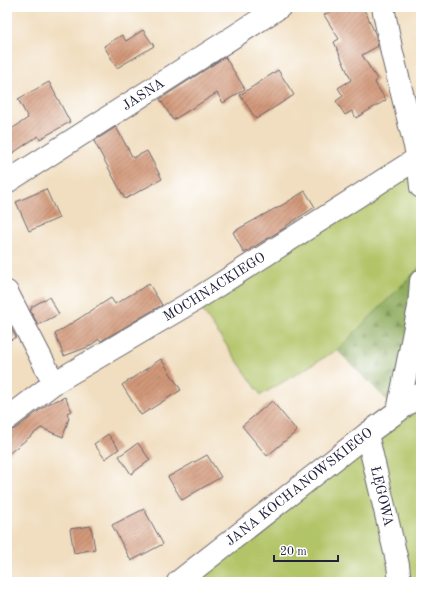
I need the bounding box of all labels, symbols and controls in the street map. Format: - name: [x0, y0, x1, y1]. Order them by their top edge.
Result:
- street label: JASNA: [120, 76, 167, 113]
- street label: MOCHNACKIEGO: [161, 250, 268, 324]
- street label: JANA KOCHANOWSKIEGO: [223, 425, 375, 549]
- street label: ŁĘGOWA: [368, 465, 396, 528]
- scale bar: [274, 537, 338, 563]
- text: 20 m: [280, 546, 307, 558]

